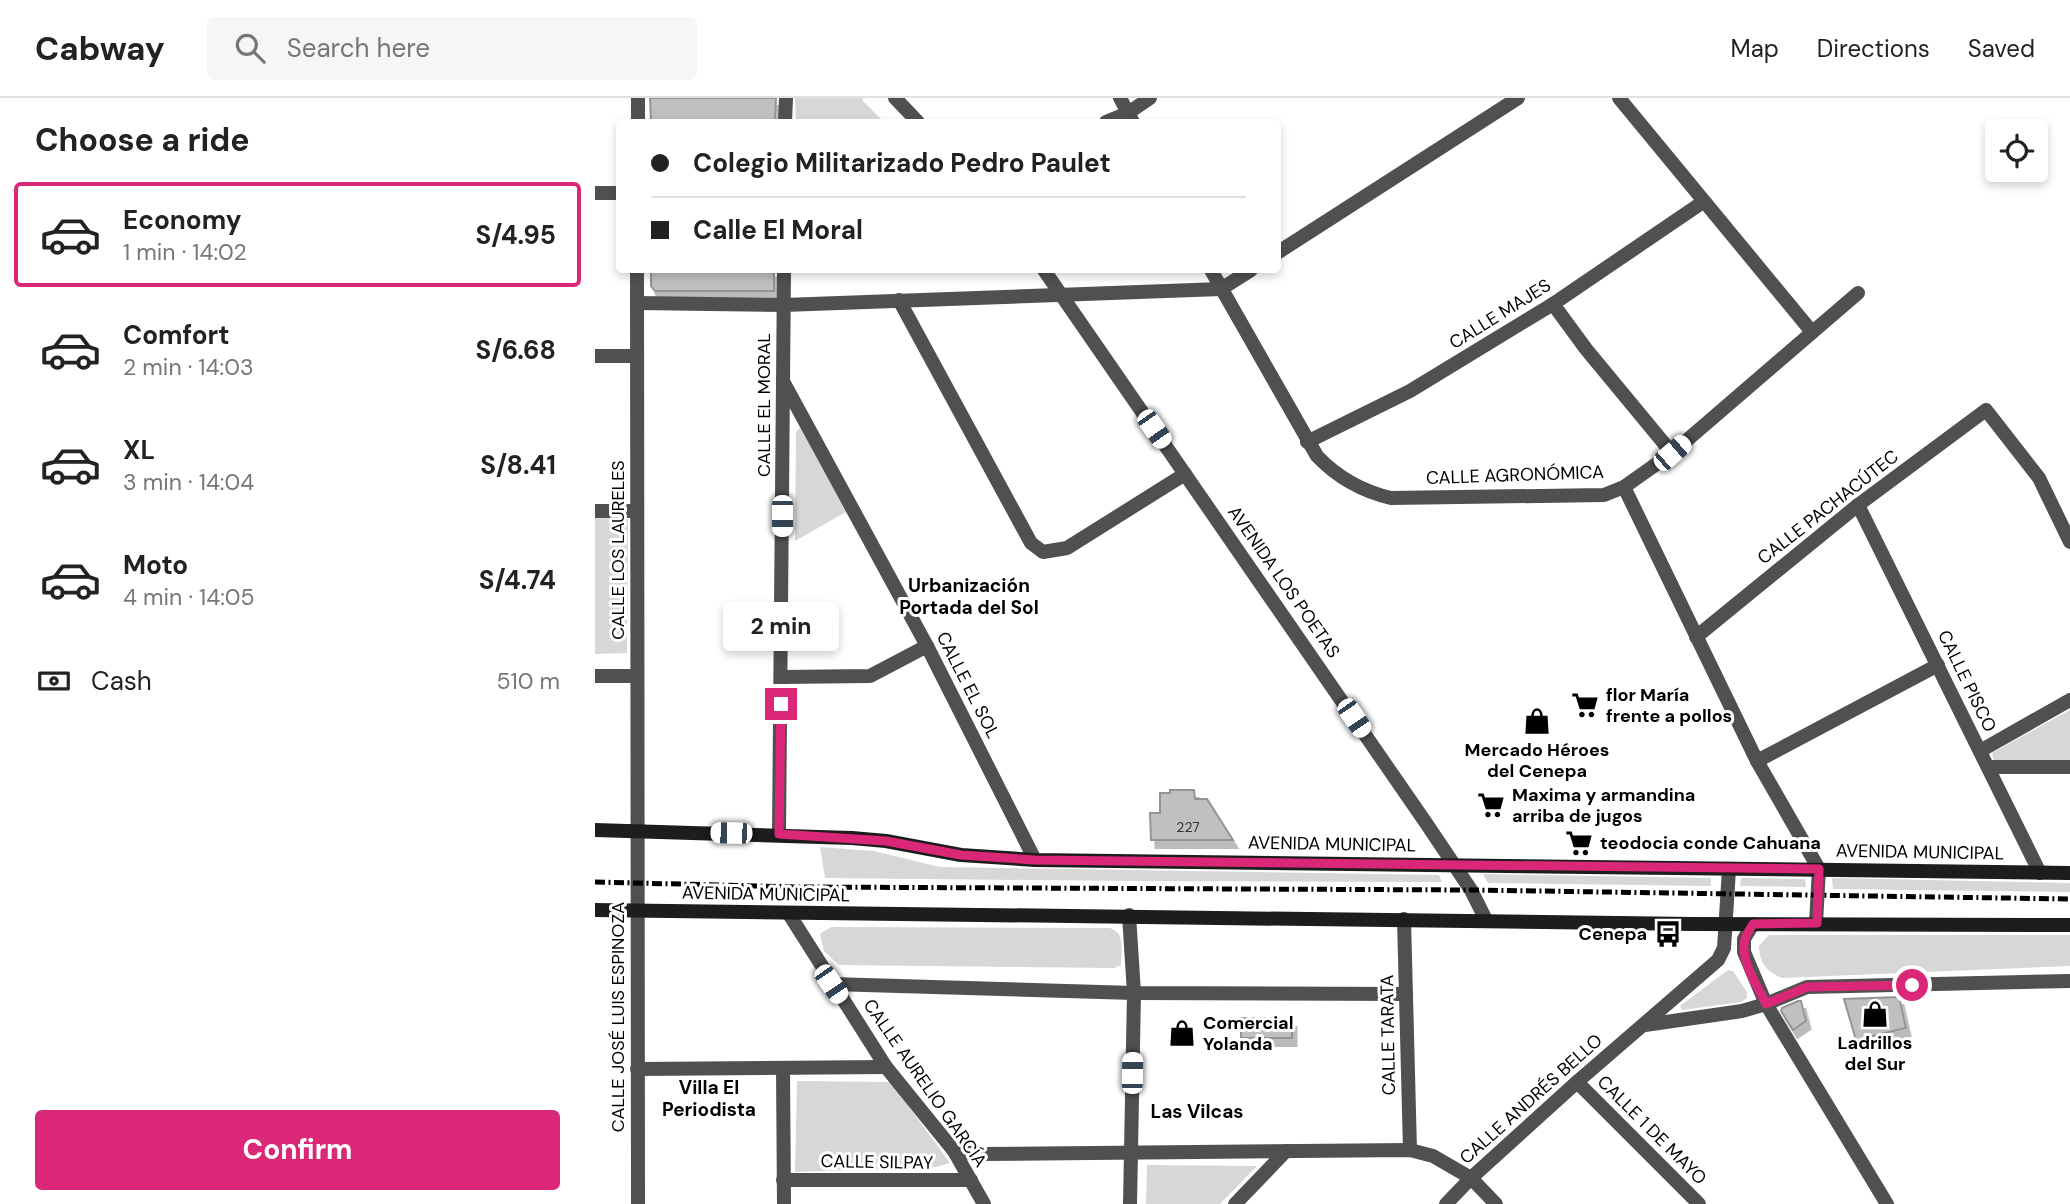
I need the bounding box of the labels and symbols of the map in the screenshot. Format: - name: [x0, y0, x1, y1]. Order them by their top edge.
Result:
- street label: CALLE MAJES: [1445, 273, 1555, 355]
- street label: CALLE EL MORAL: [752, 333, 776, 477]
- car: [1134, 406, 1175, 452]
- car: [1650, 431, 1695, 475]
- street label: CALLE PACHACÚTEC: [1753, 444, 1904, 570]
- street label: CALLE LOS LAURELES: [606, 460, 630, 640]
- street label: CALLE AGRONÓMICA: [1426, 460, 1605, 490]
- car: [772, 495, 793, 537]
- street label: AVENIDA LOS POETAS: [1222, 501, 1346, 663]
- district label: Urbanización Portada del Sol: [899, 573, 1039, 620]
- callout: 2 min: [723, 602, 839, 652]
- street label: CALLE PISCO: [1932, 626, 2002, 736]
- street label: CALLE EL SOL: [931, 628, 1005, 742]
- place label: flor María frente a pollos: [1606, 683, 1732, 728]
- route end: [765, 688, 797, 720]
- supermarket icon: flor María frente a pollos: [1570, 690, 1600, 720]
- car: [1334, 695, 1375, 741]
- shop icon: Mercado Héroes del Cenepa: [1522, 706, 1552, 736]
- place label: Mercado Héroes del Cenepa: [1465, 738, 1609, 783]
- place label: Maxima y armandina arriba de jugos: [1512, 783, 1695, 828]
- supermarket icon: Maxima y armandina arriba de jugos: [1476, 790, 1506, 820]
- house number: 227: [1176, 818, 1200, 836]
- car: [710, 822, 753, 844]
- supermarket icon: teodocia conde Cahuana: [1564, 828, 1594, 858]
- street label: AVENIDA MUNICIPAL: [1248, 831, 1416, 857]
- place label: teodocia conde Cahuana: [1600, 831, 1821, 855]
- street label: AVENIDA MUNICIPAL: [1836, 839, 2004, 865]
- street label: AVENIDA MUNICIPAL: [682, 881, 850, 907]
- street label: CALLE JOSÉ LUIS ESPINOZA: [606, 902, 630, 1132]
- bus stop icon: Cenepa: [1653, 919, 1683, 949]
- place label: Cenepa: [1579, 922, 1647, 946]
- car: [811, 961, 852, 1007]
- route start: [1896, 969, 1928, 1001]
- street label: CALLE TARATA: [1375, 974, 1401, 1096]
- street label: CALLE AURELIO GARCÍA: [858, 994, 992, 1172]
- shop icon: Ladrillos del Sur: [1860, 999, 1890, 1029]
- place label: Comercial Yolanda: [1203, 1011, 1293, 1056]
- shop icon: Comercial Yolanda: [1167, 1018, 1197, 1048]
- street label: CALLE ANDRÉS BELLO: [1455, 1028, 1607, 1170]
- place label: Ladrillos del Sur: [1838, 1031, 1912, 1076]
- car: [1122, 1052, 1143, 1094]
- street label: CALLE 1 DE MAYO: [1592, 1070, 1712, 1190]
- district label: Villa El Periodista: [662, 1075, 756, 1122]
- district label: Las Vilcas: [1151, 1099, 1243, 1124]
- street label: CALLE SILPAY: [821, 1149, 934, 1175]

